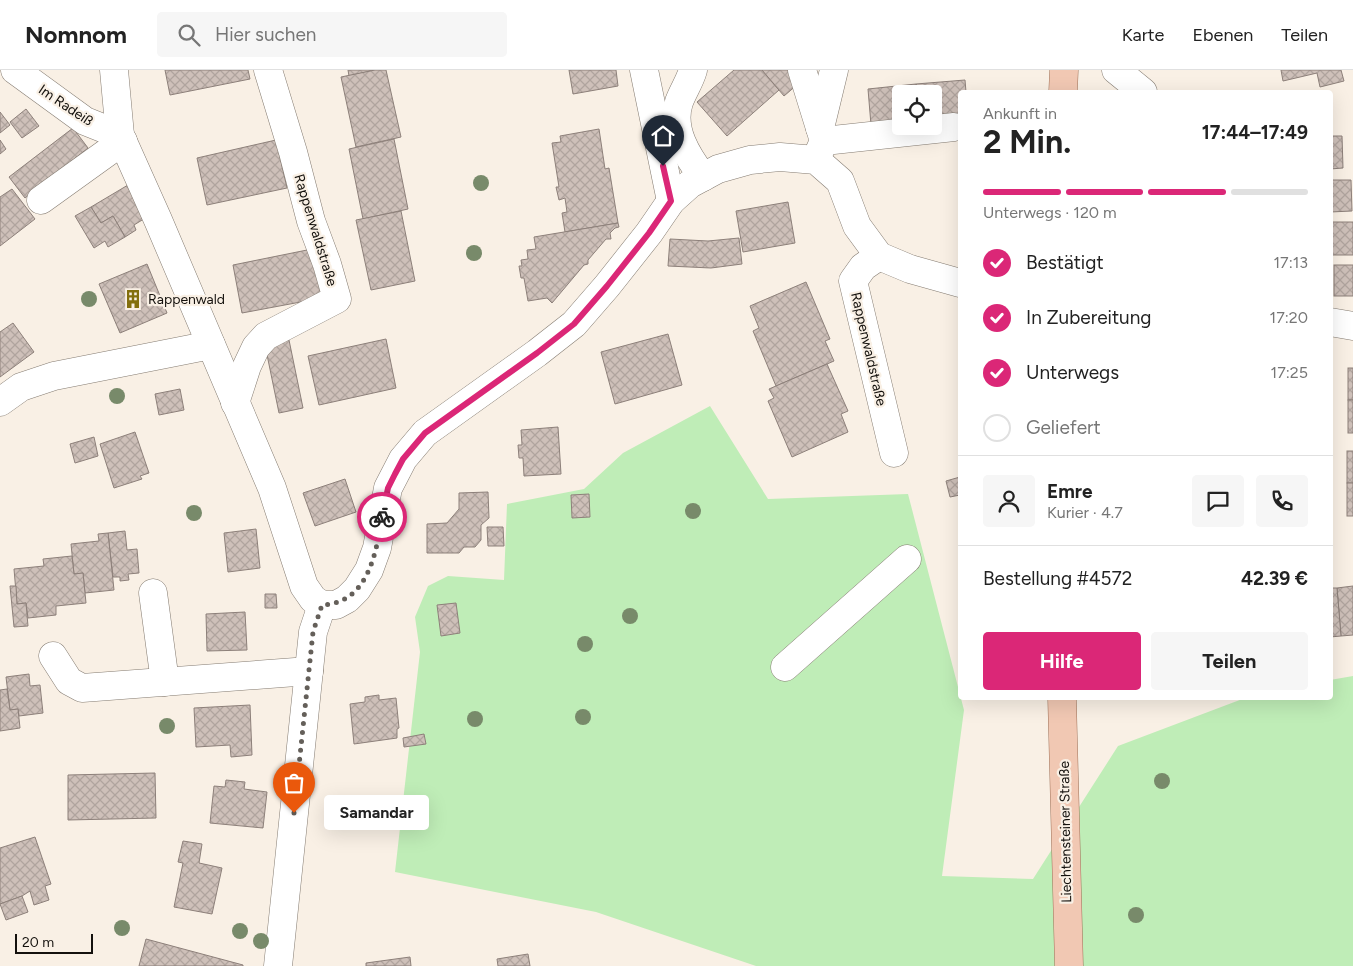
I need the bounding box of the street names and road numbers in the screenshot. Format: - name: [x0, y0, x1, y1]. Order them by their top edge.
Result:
- street label: Im Radeiß: [35, 81, 96, 130]
- street label: Rappenwaldstraße: [290, 172, 341, 289]
- street label: Rappenwaldstraße: [847, 291, 890, 408]
- street label: Liechtensteiner Straße: [1056, 761, 1075, 903]

